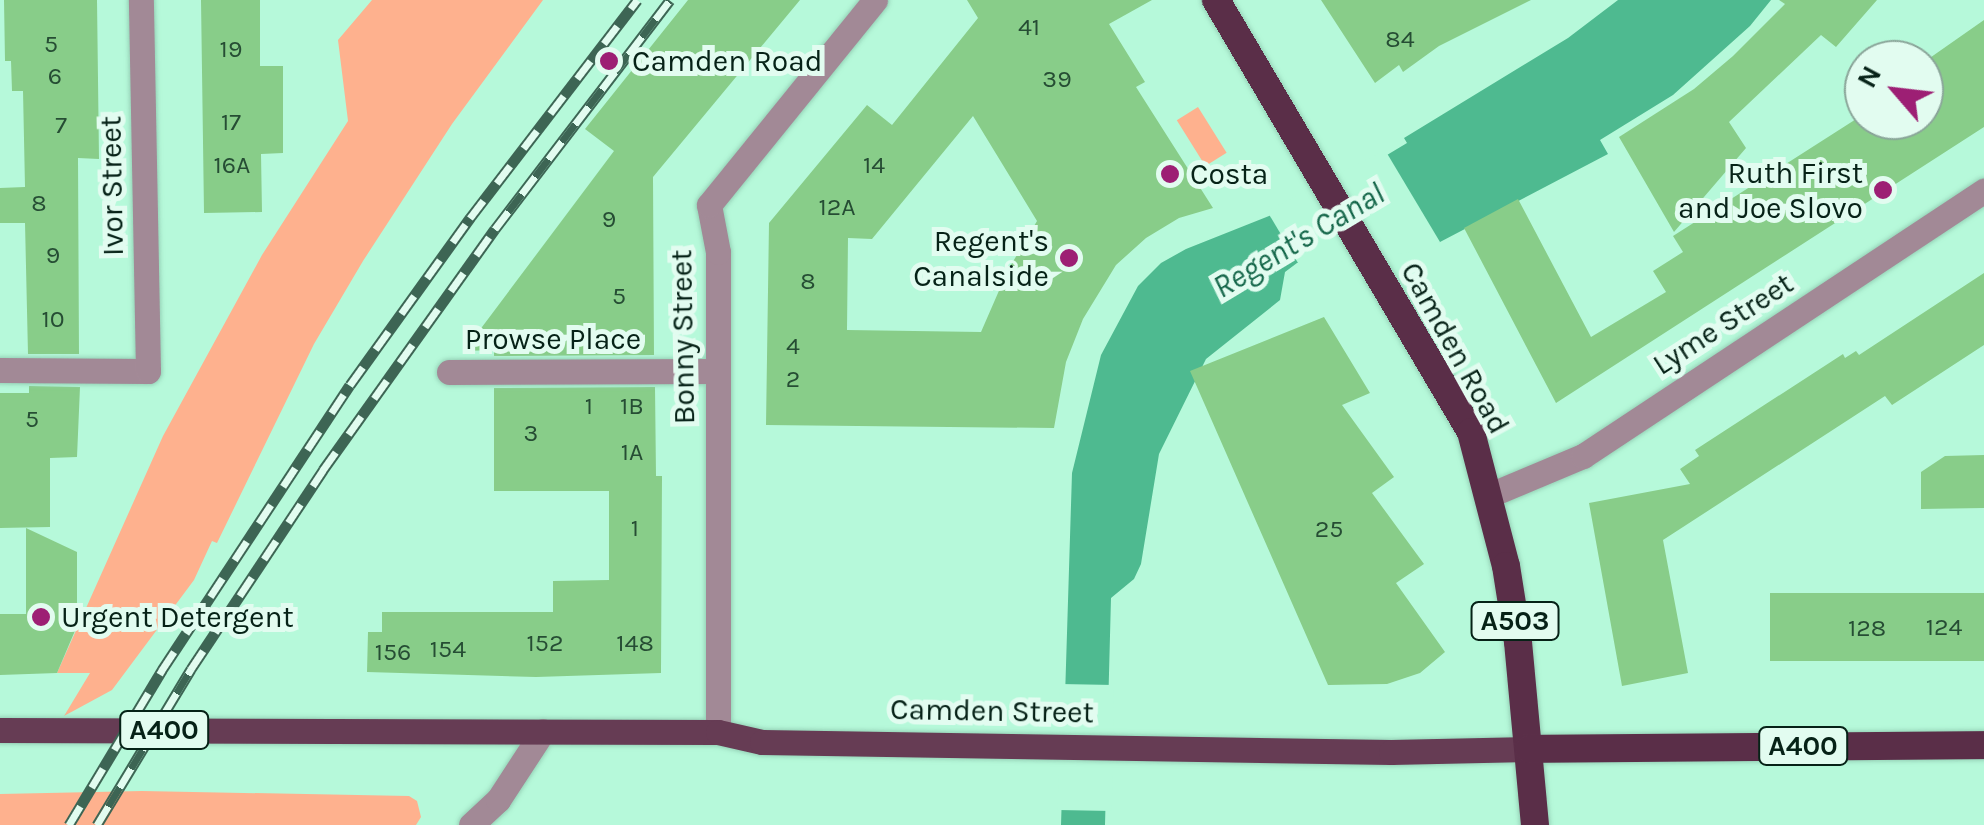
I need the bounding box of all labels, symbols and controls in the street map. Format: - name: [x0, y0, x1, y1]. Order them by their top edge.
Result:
- house number: 41: [1018, 12, 1040, 42]
- house number: 84: [1385, 24, 1415, 54]
- house number: 5: [44, 29, 58, 59]
- house number: 19: [220, 34, 242, 64]
- north arrow: [1844, 40, 1944, 140]
- place label: Camden Road: [632, 43, 822, 79]
- marker: Camden Road: [596, 48, 622, 74]
- text: N: [1850, 60, 1888, 93]
- house number: 6: [48, 61, 62, 91]
- house number: 39: [1042, 64, 1072, 94]
- house number: 17: [221, 107, 241, 137]
- house number: 7: [55, 110, 67, 140]
- street label: Ivor Street: [93, 116, 131, 256]
- house number: 16A: [214, 150, 250, 180]
- house number: 14: [863, 150, 885, 180]
- place label: Ruth First and Joe Slovo: [1678, 155, 1863, 226]
- place label: Costa: [1190, 156, 1268, 192]
- marker: Costa: [1159, 163, 1181, 185]
- water label: Regent's Canal: [1206, 175, 1392, 307]
- marker: Ruth First and Joe Slovo: [1872, 179, 1894, 201]
- house number: 8: [31, 188, 47, 218]
- house number: 12A: [818, 192, 856, 222]
- house number: 9: [602, 204, 616, 234]
- place label: Regent's Canalside: [913, 223, 1049, 294]
- house number: 9: [46, 240, 60, 270]
- marker: Regent's Canalside: [1058, 247, 1080, 269]
- street label: Bonny Street: [663, 249, 703, 425]
- street label: Camden Road: [1393, 256, 1517, 440]
- street label: Lyme Street: [1646, 265, 1800, 383]
- house number: 8: [800, 266, 816, 296]
- house number: 5: [612, 281, 626, 311]
- house number: 10: [41, 304, 65, 334]
- street label: Prowse Place: [465, 321, 641, 357]
- house number: 4: [786, 331, 800, 361]
- house number: 2: [786, 364, 800, 394]
- house number: 1: [585, 391, 593, 421]
- house number: 1B: [620, 391, 644, 421]
- house number: 5: [25, 404, 39, 434]
- house number: 3: [524, 418, 538, 448]
- house number: 1A: [621, 437, 643, 467]
- house number: 1: [631, 513, 639, 543]
- house number: 25: [1315, 514, 1343, 544]
- road number: A503: [1470, 598, 1560, 644]
- place label: Urgent Detergent: [61, 599, 294, 635]
- marker: Urgent Detergent: [30, 606, 52, 628]
- house number: 124: [1926, 612, 1962, 642]
- house number: 128: [1848, 613, 1886, 643]
- house number: 152: [527, 628, 563, 658]
- house number: 148: [616, 628, 654, 658]
- house number: 154: [430, 634, 466, 664]
- house number: 156: [375, 637, 411, 667]
- street label: Camden Street: [890, 691, 1094, 731]
- road number: A400: [119, 707, 209, 753]
- road number: A400: [1758, 723, 1848, 769]

